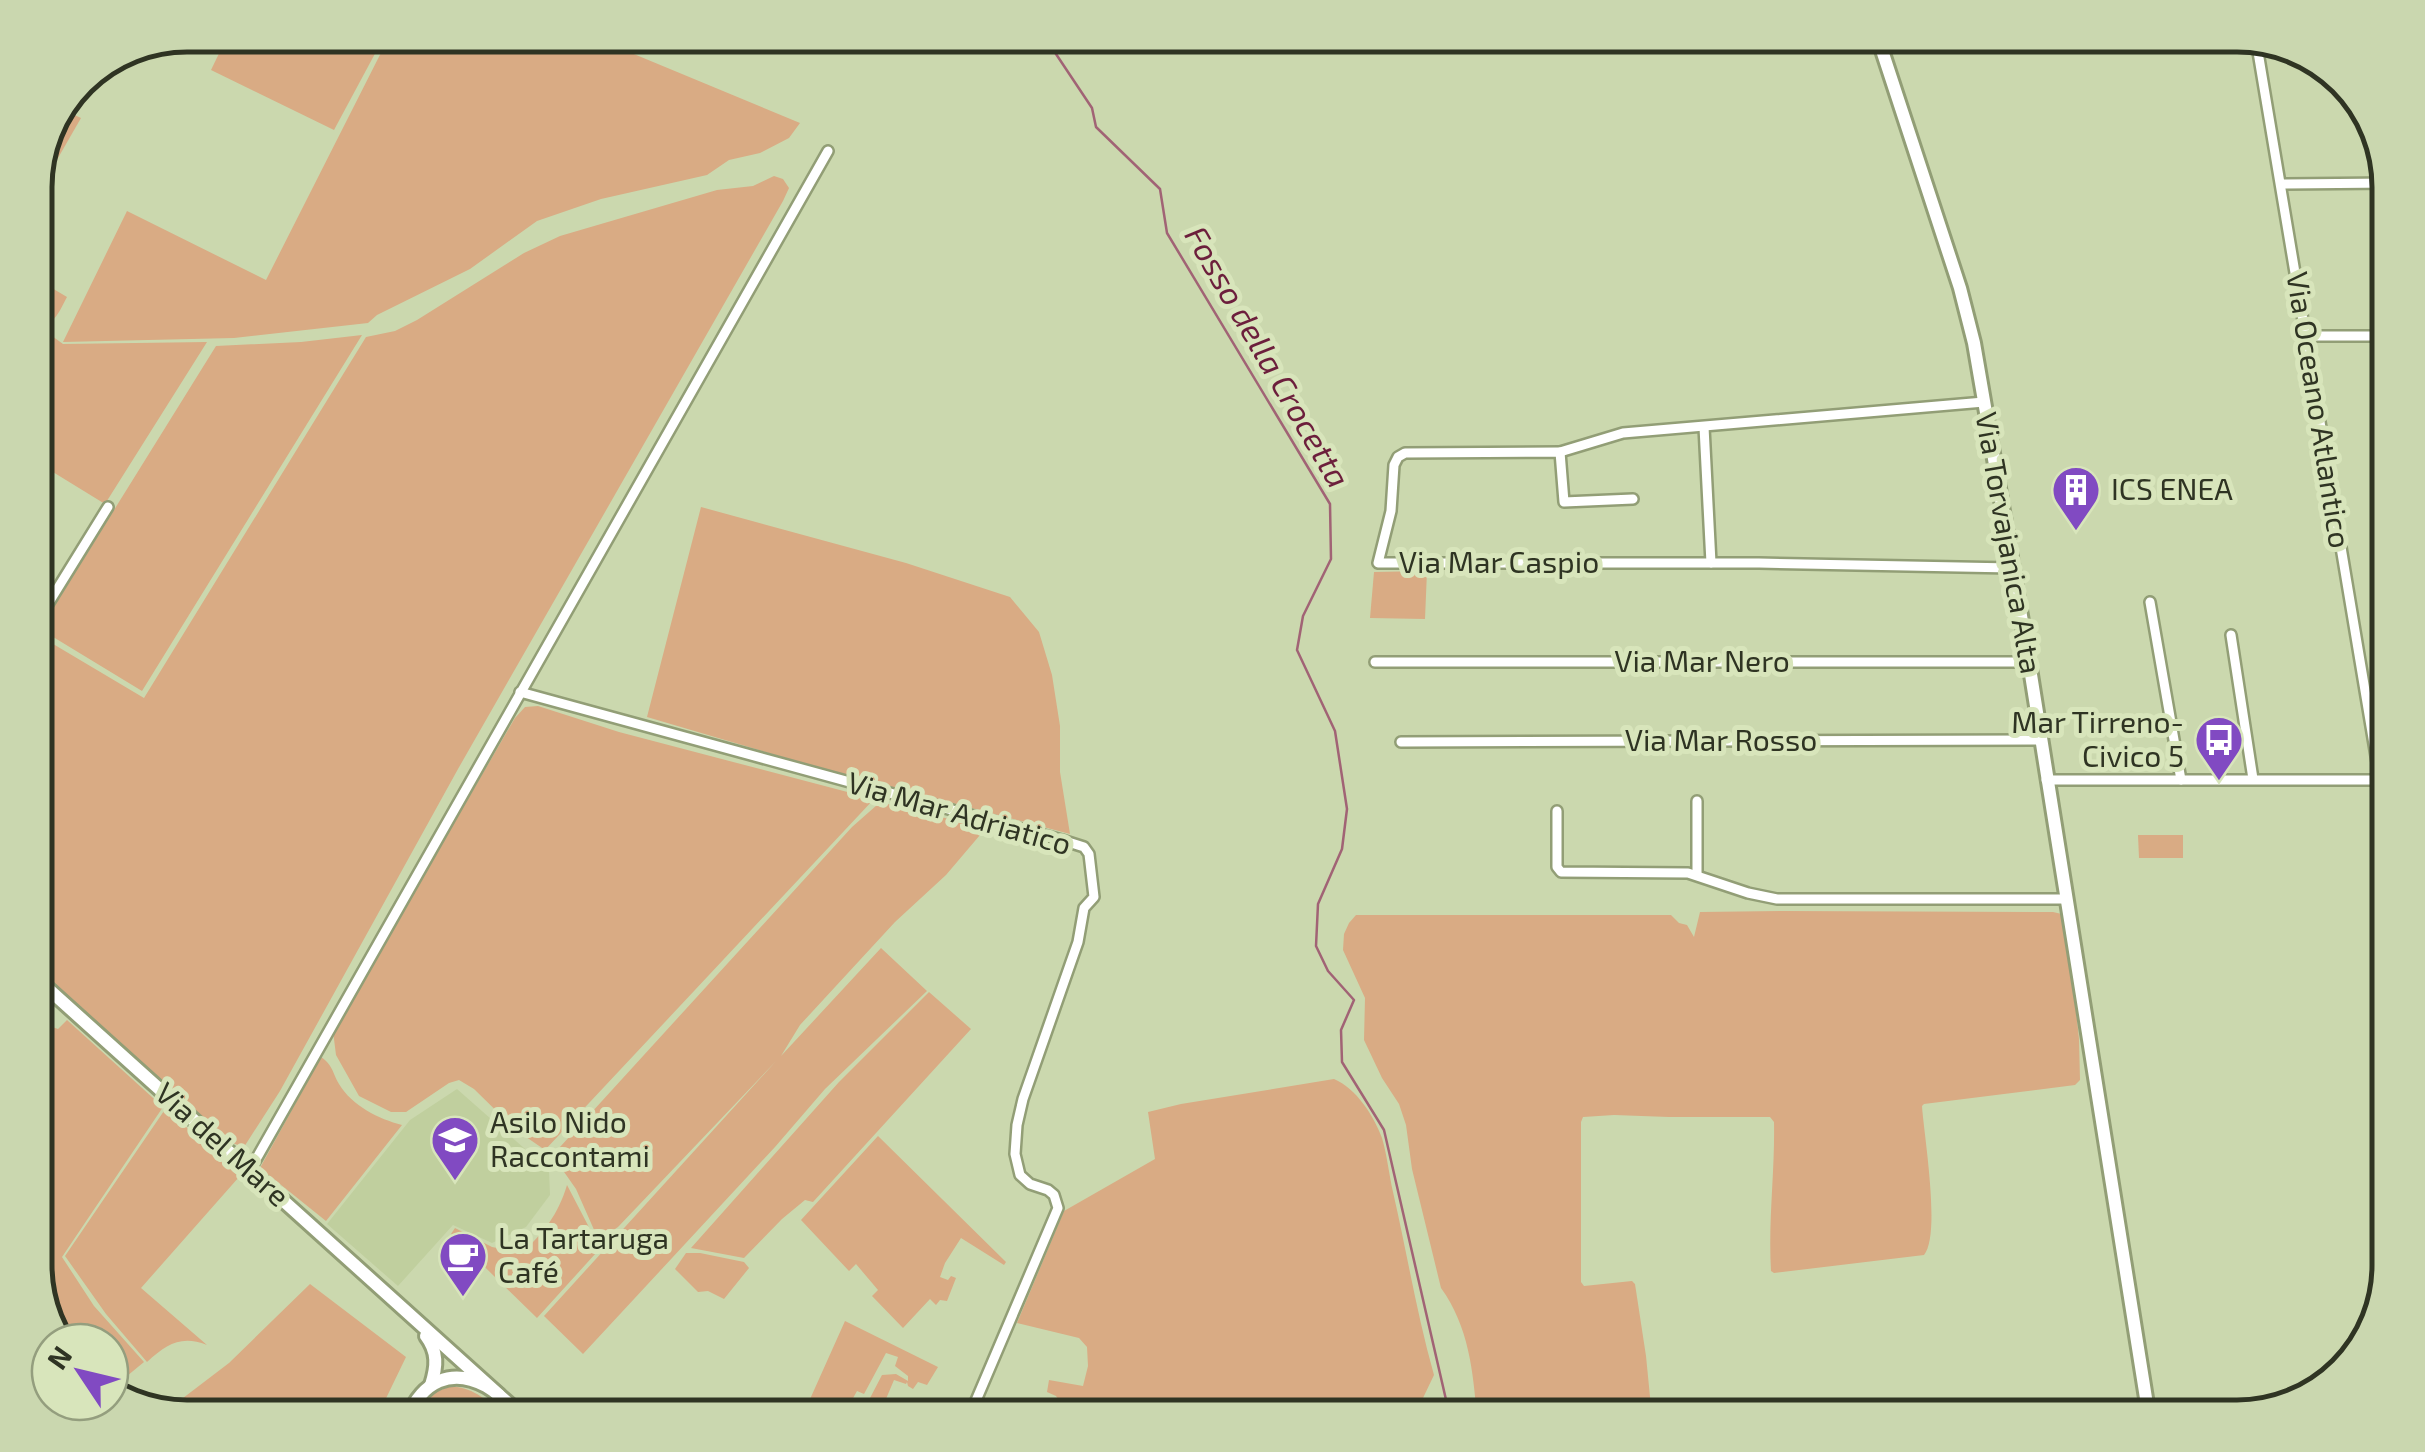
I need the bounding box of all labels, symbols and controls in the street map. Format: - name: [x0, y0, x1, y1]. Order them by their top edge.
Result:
- water label: Fosso della Crocetta: [1178, 219, 1359, 493]
- street label: Via Oceano Atlantico: [2280, 269, 2360, 550]
- street label: Via Torvajanica Alta: [1969, 409, 2051, 676]
- building icon: ICS ENEA: [2050, 464, 2102, 532]
- place label: ICS ENEA: [2111, 470, 2233, 506]
- street label: Via Mar Caspio: [1399, 543, 1599, 579]
- street label: Via Mar Nero: [1614, 642, 1790, 678]
- place label: Mar Tirreno- Civico 5: [2011, 703, 2184, 773]
- bus stop icon: Mar Tirreno- Civico 5: [2193, 714, 2245, 782]
- street label: Via Mar Rosso: [1625, 721, 1817, 757]
- street label: Via Mar Adriatico: [843, 763, 1076, 861]
- street label: Via del Mare: [149, 1074, 298, 1213]
- place label: Asilo Nido Raccontami: [490, 1103, 650, 1173]
- school or university icon: Asilo Nido Raccontami: [429, 1114, 481, 1182]
- place label: La Tartaruga Café: [498, 1219, 669, 1289]
- cafe icon: La Tartaruga Café: [437, 1230, 489, 1298]
- north arrow: [30, 1322, 130, 1422]
- text: N: [39, 1339, 78, 1375]

